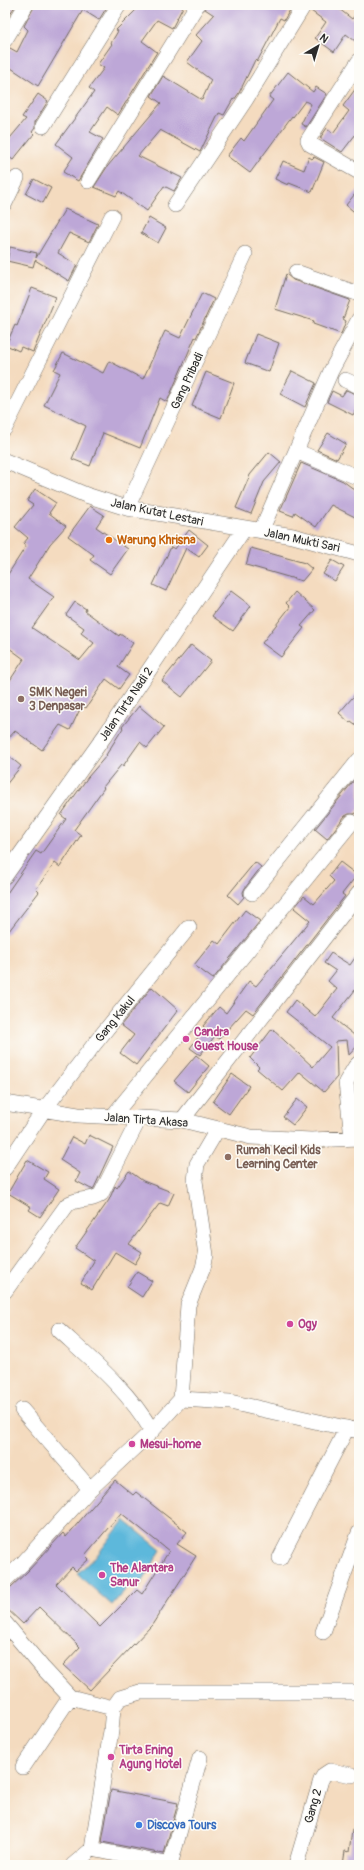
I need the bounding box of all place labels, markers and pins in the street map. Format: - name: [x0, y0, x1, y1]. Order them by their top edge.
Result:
- place label: Warung Khrisna: [117, 533, 196, 548]
- marker: Warung Khrisna: [104, 535, 114, 545]
- place label: SMK Negeri 3 Denpasar: [29, 685, 87, 714]
- marker: SMK Negeri 3 Denpasar: [16, 694, 26, 704]
- place label: Candra Guest House: [194, 1025, 259, 1054]
- marker: Candra Guest House: [181, 1034, 191, 1044]
- place label: Rumah Kecil Kids Learning Center: [236, 1143, 321, 1172]
- marker: Rumah Kecil Kids Learning Center: [223, 1152, 233, 1162]
- place label: Ogy: [298, 1317, 318, 1332]
- marker: Ogy: [285, 1319, 295, 1329]
- place label: Mesui-home: [140, 1437, 202, 1452]
- marker: Mesui-home: [127, 1439, 137, 1449]
- place label: The Alantara Sanur: [109, 1561, 174, 1590]
- marker: The Alantara Sanur: [97, 1570, 107, 1580]
- place label: Tirta Ening Agung Hotel: [118, 1743, 182, 1772]
- marker: Tirta Ening Agung Hotel: [106, 1752, 116, 1762]
- place label: Discova Tours: [147, 1818, 217, 1833]
- marker: Discova Tours: [134, 1820, 144, 1830]

